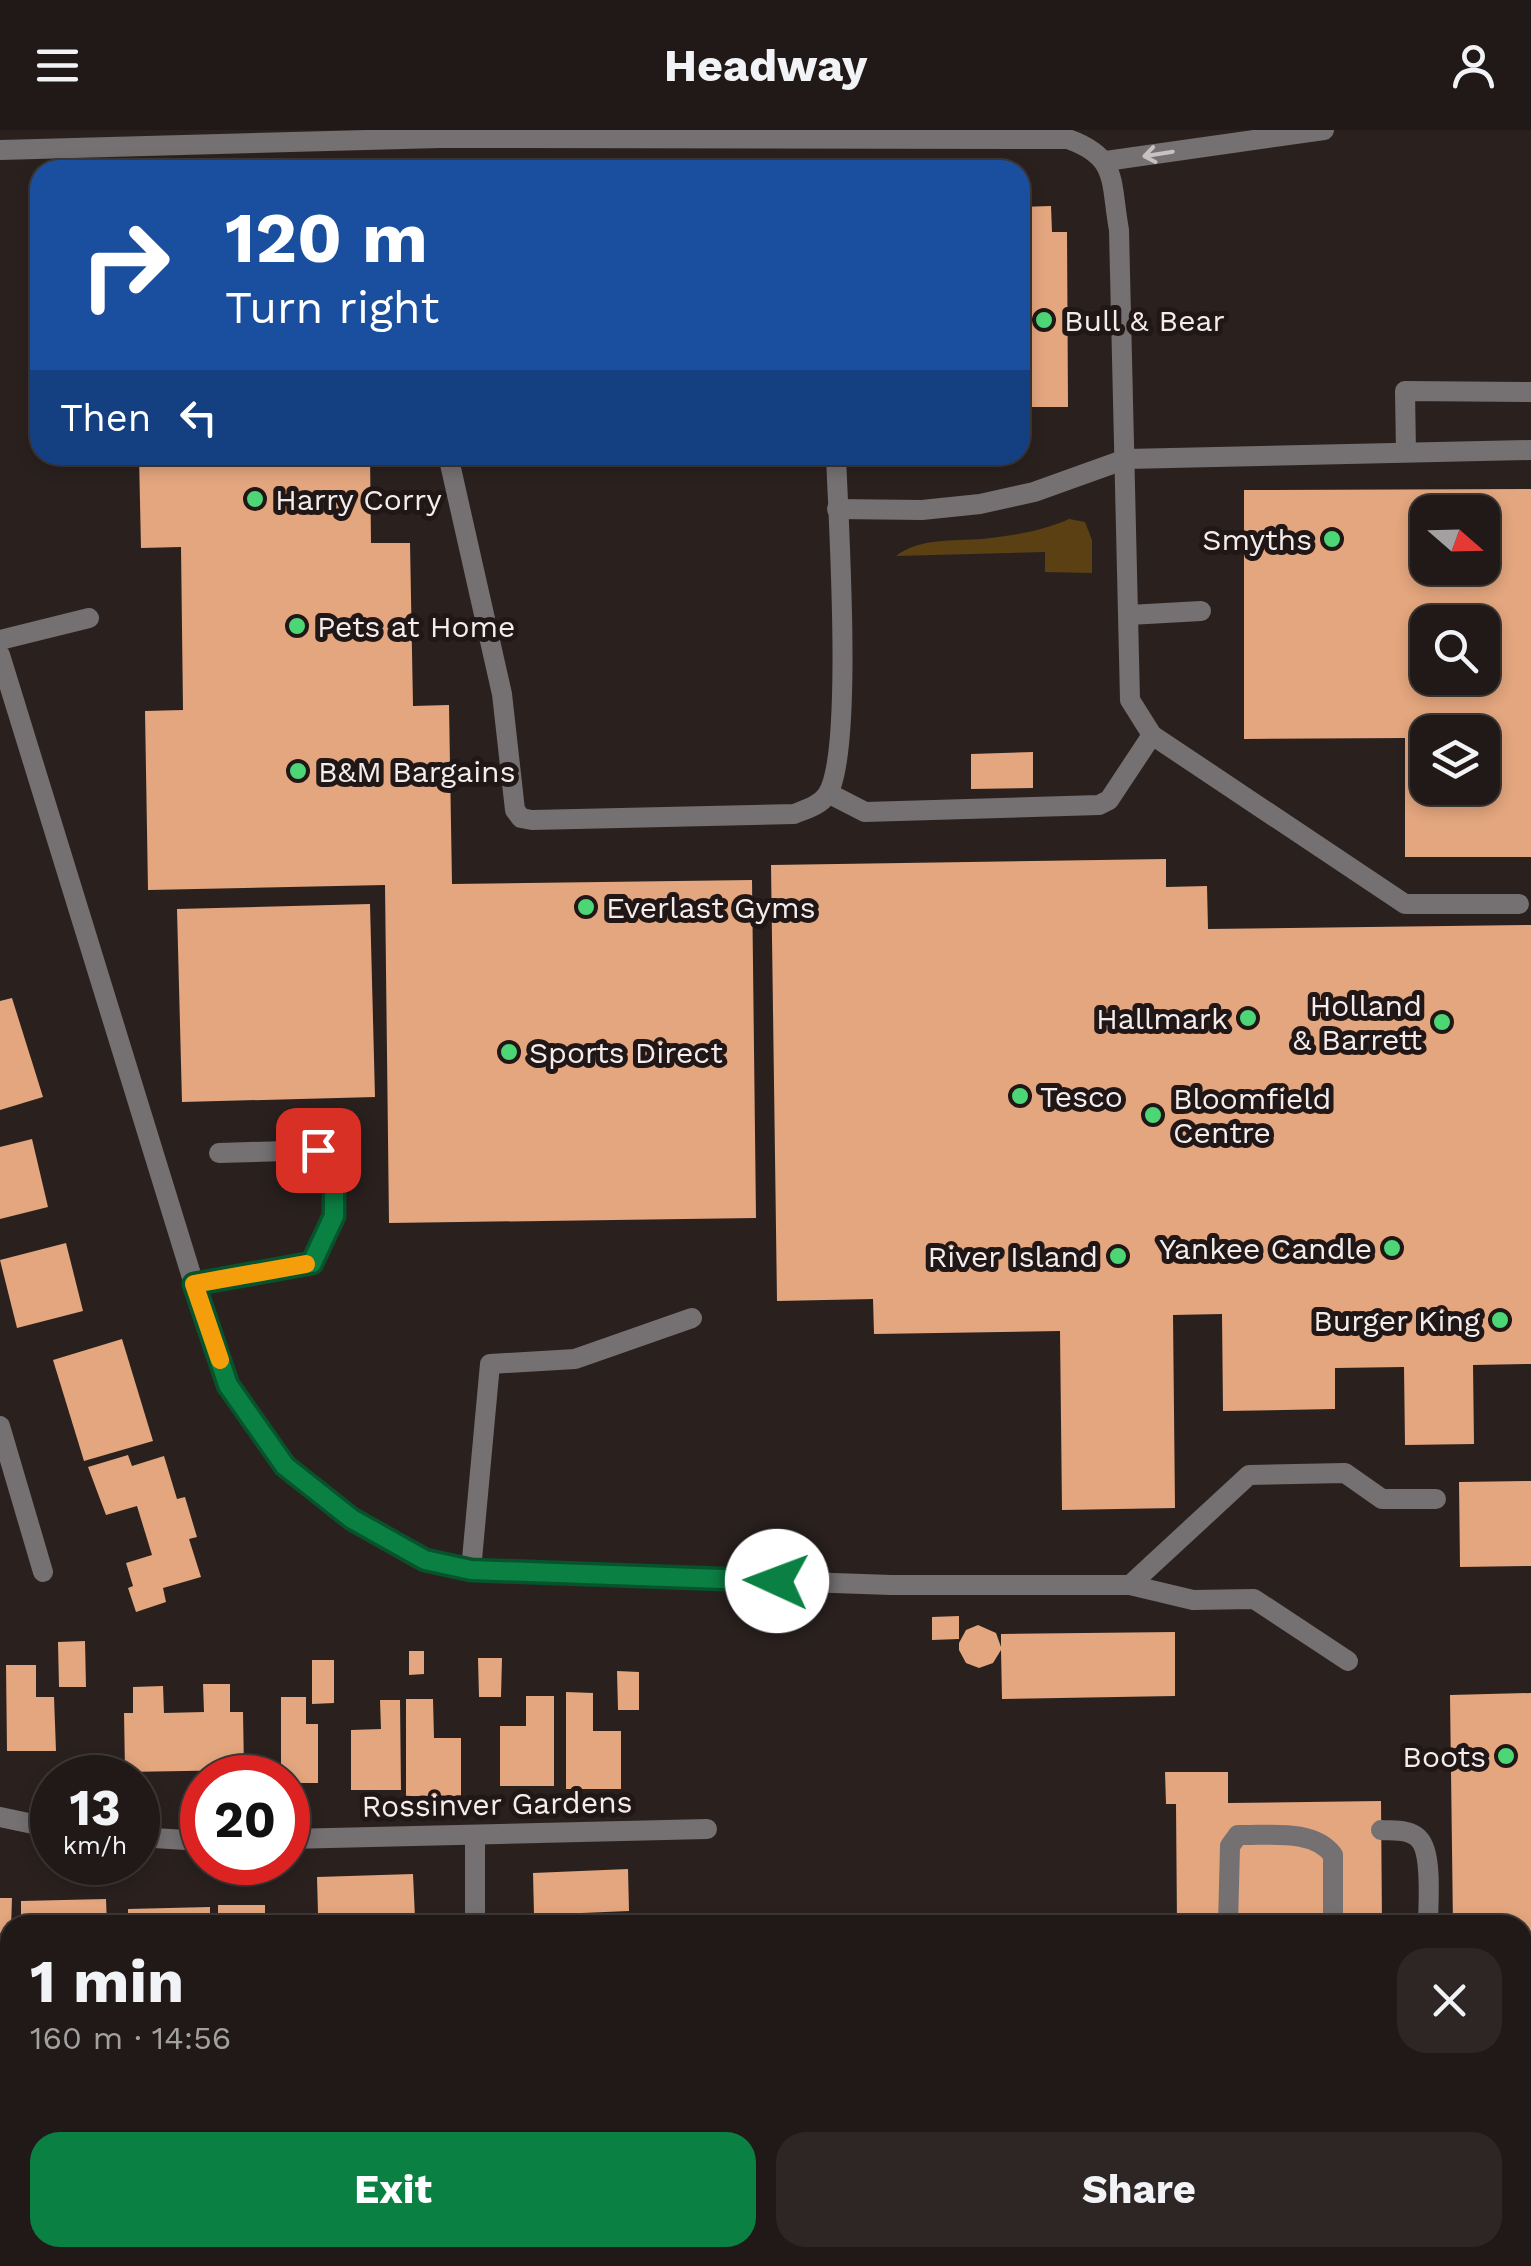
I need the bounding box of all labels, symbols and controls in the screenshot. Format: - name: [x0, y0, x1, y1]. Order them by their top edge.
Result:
- icon: menu: [30, 38, 85, 93]
- icon: person: [1446, 38, 1501, 93]
- text: Headway: [664, 39, 867, 92]
- one-way arrow: [1142, 145, 1175, 163]
- text: 120 m: [225, 197, 428, 279]
- icon: right: [60, 200, 190, 330]
- text: Turn right: [225, 281, 439, 334]
- place label: Bull & Bear: [1064, 303, 1225, 338]
- marker: Bull & Bear: [1033, 309, 1055, 331]
- icon: left: [171, 390, 226, 445]
- text: Then: [60, 396, 151, 440]
- place label: Harry Corry: [275, 482, 442, 517]
- marker: Harry Corry: [244, 488, 266, 510]
- north arrow: [1410, 495, 1500, 585]
- map controls: [1410, 495, 1500, 805]
- place label: Smyths: [1202, 522, 1312, 557]
- marker: Smyths: [1321, 528, 1343, 550]
- button: search: [1410, 605, 1500, 695]
- place label: Pets at Home: [317, 609, 515, 644]
- marker: Pets at Home: [286, 615, 308, 637]
- button: layers: [1410, 715, 1500, 805]
- place label: B&M Bargains: [318, 754, 516, 789]
- marker: B&M Bargains: [287, 760, 309, 782]
- place label: Everlast Gyms: [606, 890, 816, 925]
- marker: Everlast Gyms: [575, 896, 597, 918]
- place label: Holland & Barrett: [1292, 988, 1422, 1057]
- place label: Hallmark: [1096, 1001, 1228, 1036]
- marker: Hallmark: [1237, 1007, 1259, 1029]
- marker: Holland & Barrett: [1431, 1011, 1453, 1033]
- place label: Sports Direct: [529, 1035, 723, 1070]
- marker: Sports Direct: [498, 1041, 520, 1063]
- place label: Tesco: [1040, 1079, 1123, 1114]
- place label: Bloomfield Centre: [1173, 1081, 1331, 1150]
- marker: Tesco: [1009, 1085, 1031, 1107]
- marker: Bloomfield Centre: [1142, 1104, 1164, 1126]
- pin: [276, 1108, 361, 1193]
- icon: arrive: [291, 1123, 346, 1178]
- place label: Yankee Candle: [1159, 1231, 1372, 1266]
- marker: Yankee Candle: [1381, 1237, 1403, 1259]
- place label: River Island: [928, 1239, 1098, 1274]
- marker: River Island: [1107, 1245, 1129, 1267]
- place label: Burger King: [1313, 1303, 1480, 1338]
- marker: Burger King: [1489, 1309, 1511, 1331]
- position arrow: [725, 1529, 829, 1633]
- place label: Boots: [1402, 1739, 1486, 1774]
- marker: Boots: [1495, 1745, 1517, 1767]
- speed limit sign: 20: [180, 1755, 310, 1885]
- text: 13: [69, 1778, 121, 1837]
- street label: Rossinver Gardens: [361, 1784, 633, 1824]
- text: km/h: [63, 1831, 127, 1860]
- text: 1 min: [30, 1946, 184, 2017]
- button: close: [1397, 1948, 1502, 2053]
- text: 160 m · 14:56: [30, 2019, 231, 2057]
- button: Exit: [30, 2132, 756, 2247]
- button: Share: [776, 2132, 1502, 2247]

